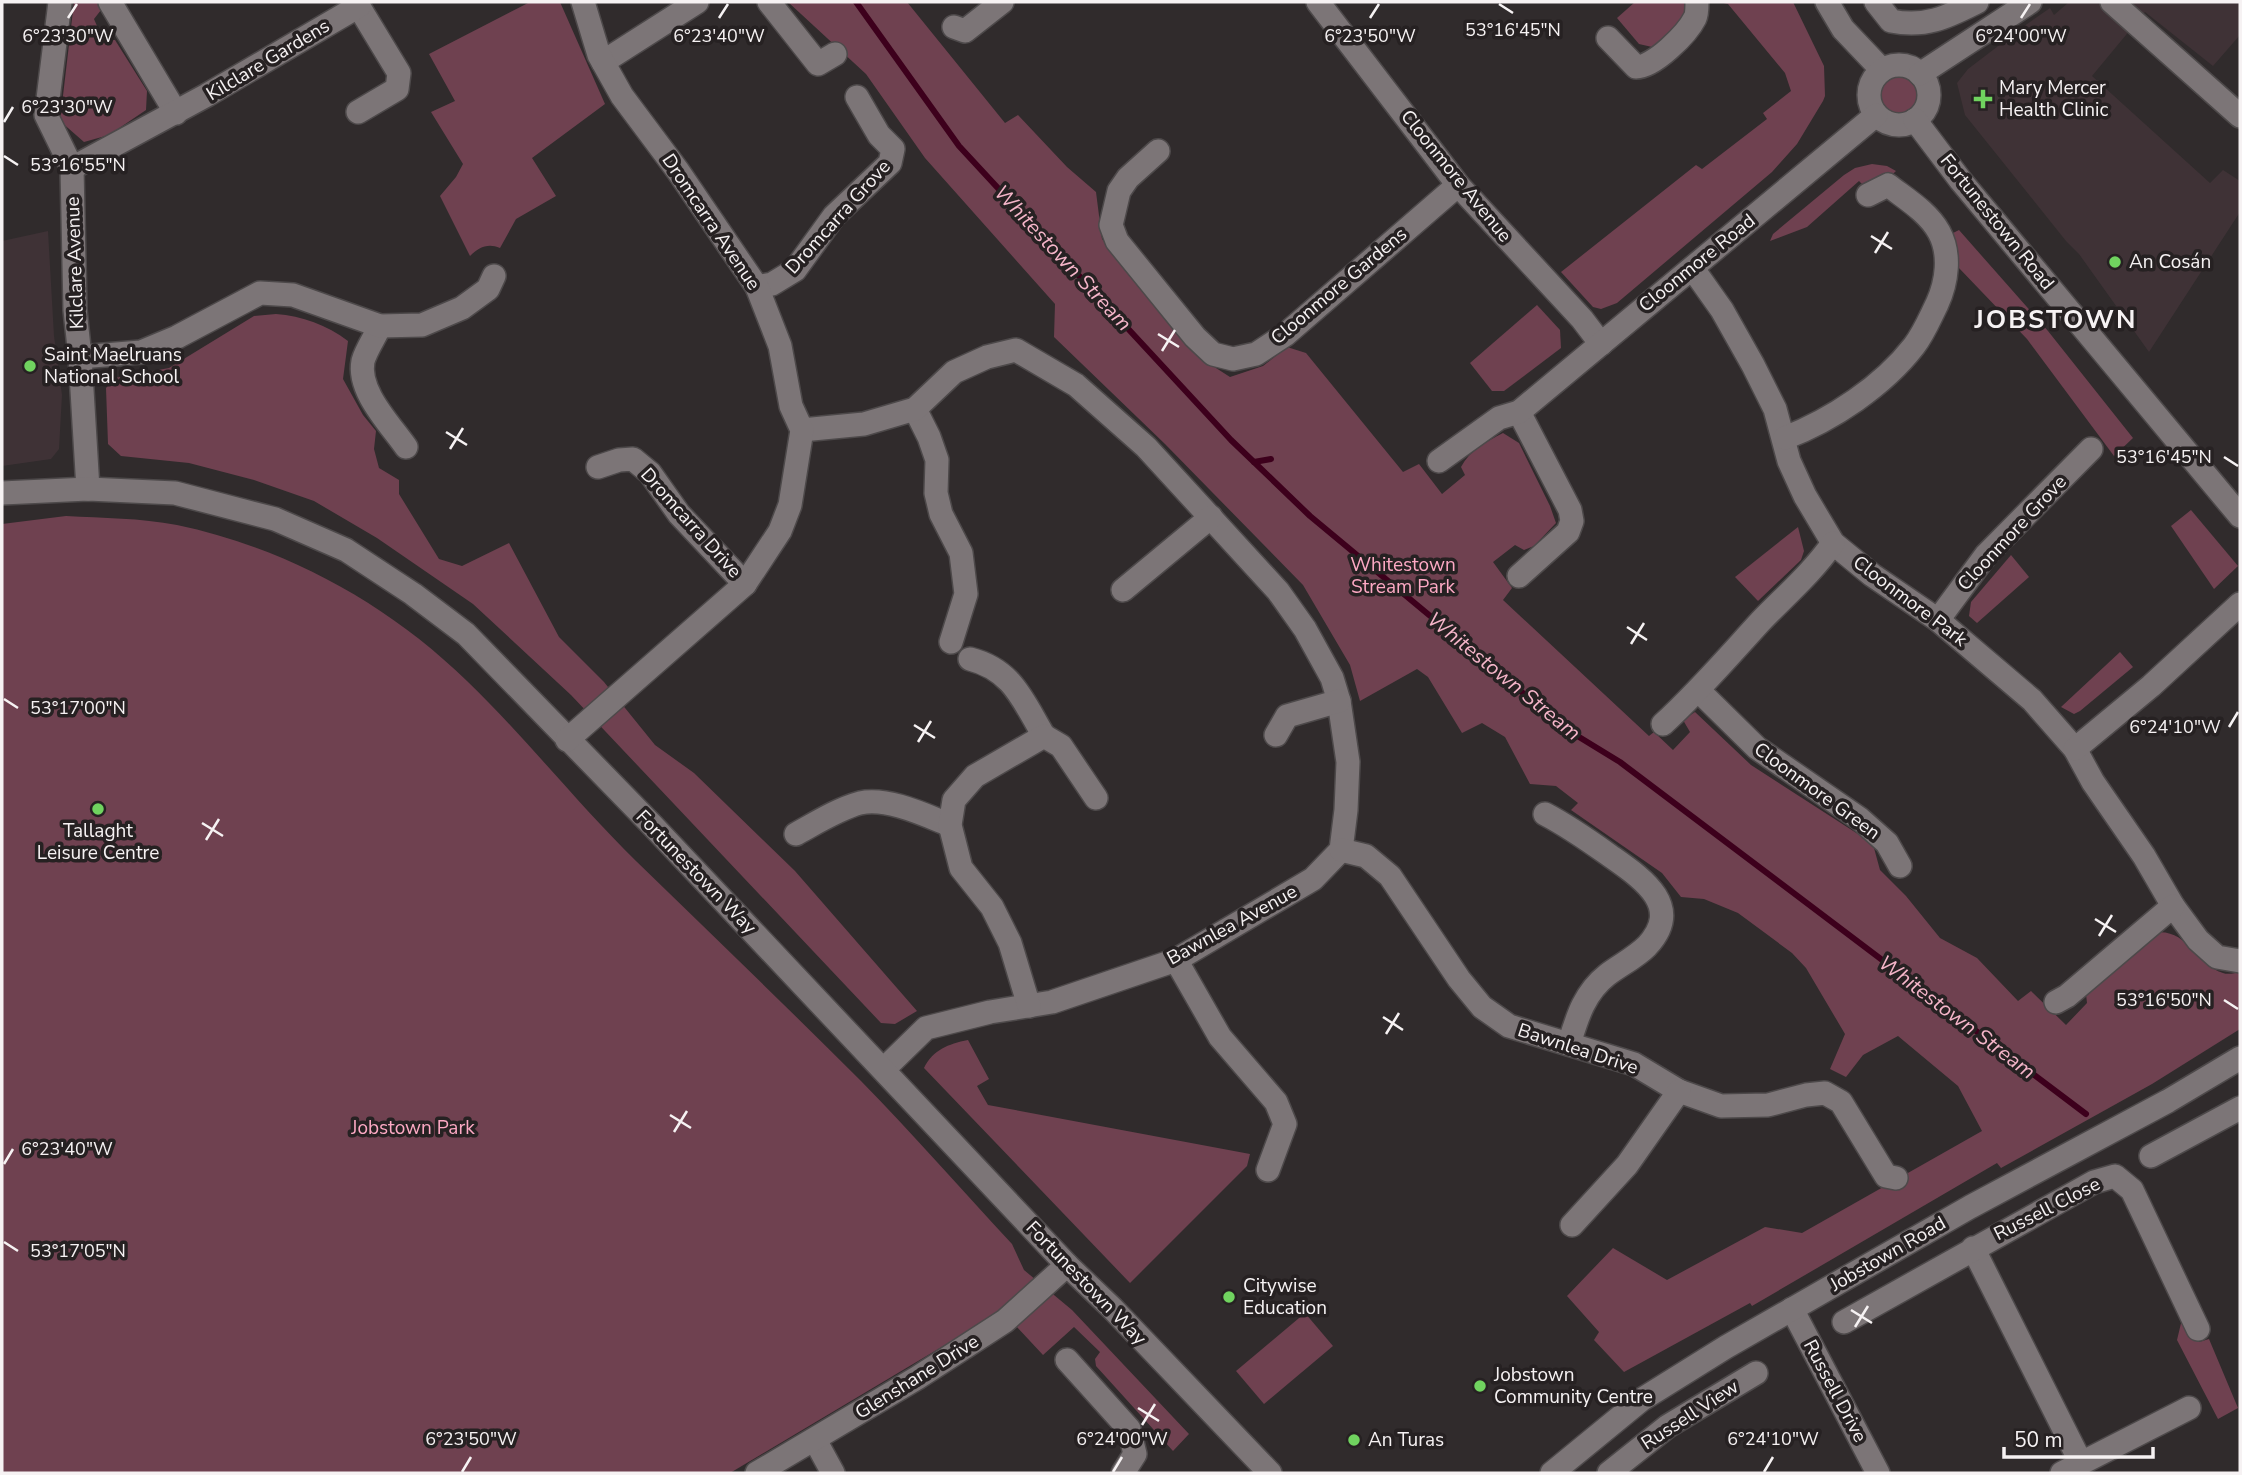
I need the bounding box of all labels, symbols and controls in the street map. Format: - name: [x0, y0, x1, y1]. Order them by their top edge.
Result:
- street label: Kilclare Gardens: [201, 13, 335, 107]
- text: 53°16'45"N: [1465, 18, 1561, 42]
- text: 6°23'30"W: [22, 24, 114, 48]
- text: 6°23'40"W: [673, 24, 765, 48]
- text: 6°23'50"W: [1324, 24, 1416, 48]
- text: 6°24'00"W: [1975, 24, 2067, 48]
- place label: Mary Mercer Health Clinic: [1999, 75, 2108, 123]
- marker: Mary Mercer Health Clinic: [1973, 89, 1993, 109]
- text: 6°23'30"W: [21, 95, 113, 119]
- street label: Cloonmore Avenue: [1394, 104, 1518, 248]
- street label: Dromcarra Avenue: [656, 149, 766, 295]
- street label: Fortunestown Road: [1934, 149, 2060, 295]
- text: 53°16'55"N: [30, 153, 126, 177]
- street label: Dromcarra Grove: [780, 154, 896, 280]
- water label: Whitestown Stream: [988, 179, 1138, 337]
- street label: Kilclare Avenue: [60, 196, 90, 330]
- street label: Cloonmore Road: [1633, 208, 1761, 318]
- street label: Cloonmore Gardens: [1265, 221, 1413, 351]
- place label: An Cosán: [2129, 249, 2211, 275]
- marker: An Cosán: [2107, 254, 2123, 270]
- district label: JOBSTOWN: [1974, 302, 2137, 337]
- place label: Saint Maelruans National School: [44, 342, 182, 390]
- marker: Saint Maelruans National School: [22, 358, 38, 374]
- text: 53°16'45"N: [2116, 445, 2212, 469]
- street label: Dromcarra Drive: [635, 462, 747, 584]
- street label: Cloonmore Grove: [1952, 470, 2072, 596]
- street label: Cloonmore Park: [1848, 549, 1973, 653]
- park label: Whitestown Stream Park: [1350, 552, 1456, 600]
- water label: Whitestown Stream: [1421, 605, 1587, 747]
- text: 53°17'00"N: [30, 696, 126, 720]
- text: 6°24'10"W: [2129, 715, 2221, 739]
- street label: Cloonmore Green: [1749, 736, 1885, 846]
- marker: Tallaght Leisure Centre: [90, 801, 106, 817]
- street label: Fortunestown Way: [630, 804, 762, 940]
- place label: Tallaght Leisure Centre: [37, 818, 159, 866]
- street label: Bawnlea Avenue: [1162, 879, 1302, 971]
- water label: Whitestown Stream: [1873, 949, 2041, 1085]
- text: 53°16'50"N: [2116, 988, 2212, 1012]
- street label: Bawnlea Drive: [1514, 1017, 1642, 1081]
- park label: Jobstown Park: [350, 1115, 475, 1141]
- text: 6°23'40"W: [21, 1137, 113, 1161]
- street label: Russell Close: [1989, 1171, 2105, 1247]
- street label: Jobstown Road: [1824, 1210, 1951, 1298]
- street label: Fortunestown Way: [1020, 1215, 1152, 1351]
- text: 53°17'05"N: [30, 1239, 126, 1263]
- place label: Citywise Education: [1243, 1273, 1327, 1321]
- marker: Citywise Education: [1221, 1289, 1237, 1305]
- street label: Glenshane Drive: [850, 1329, 984, 1425]
- street label: Russell Drive: [1797, 1335, 1873, 1447]
- place label: Jobstown Community Centre: [1493, 1362, 1653, 1410]
- street label: Russell View: [1636, 1374, 1744, 1456]
- marker: Jobstown Community Centre: [1472, 1378, 1488, 1394]
- scale bar: [2004, 1416, 2153, 1460]
- text: 50 m: [2014, 1426, 2063, 1454]
- text: 6°23'50"W: [425, 1427, 517, 1451]
- text: 6°24'00"W: [1076, 1427, 1168, 1451]
- place label: An Turas: [1368, 1427, 1444, 1453]
- text: 6°24'10"W: [1727, 1427, 1819, 1451]
- marker: An Turas: [1346, 1432, 1362, 1448]

